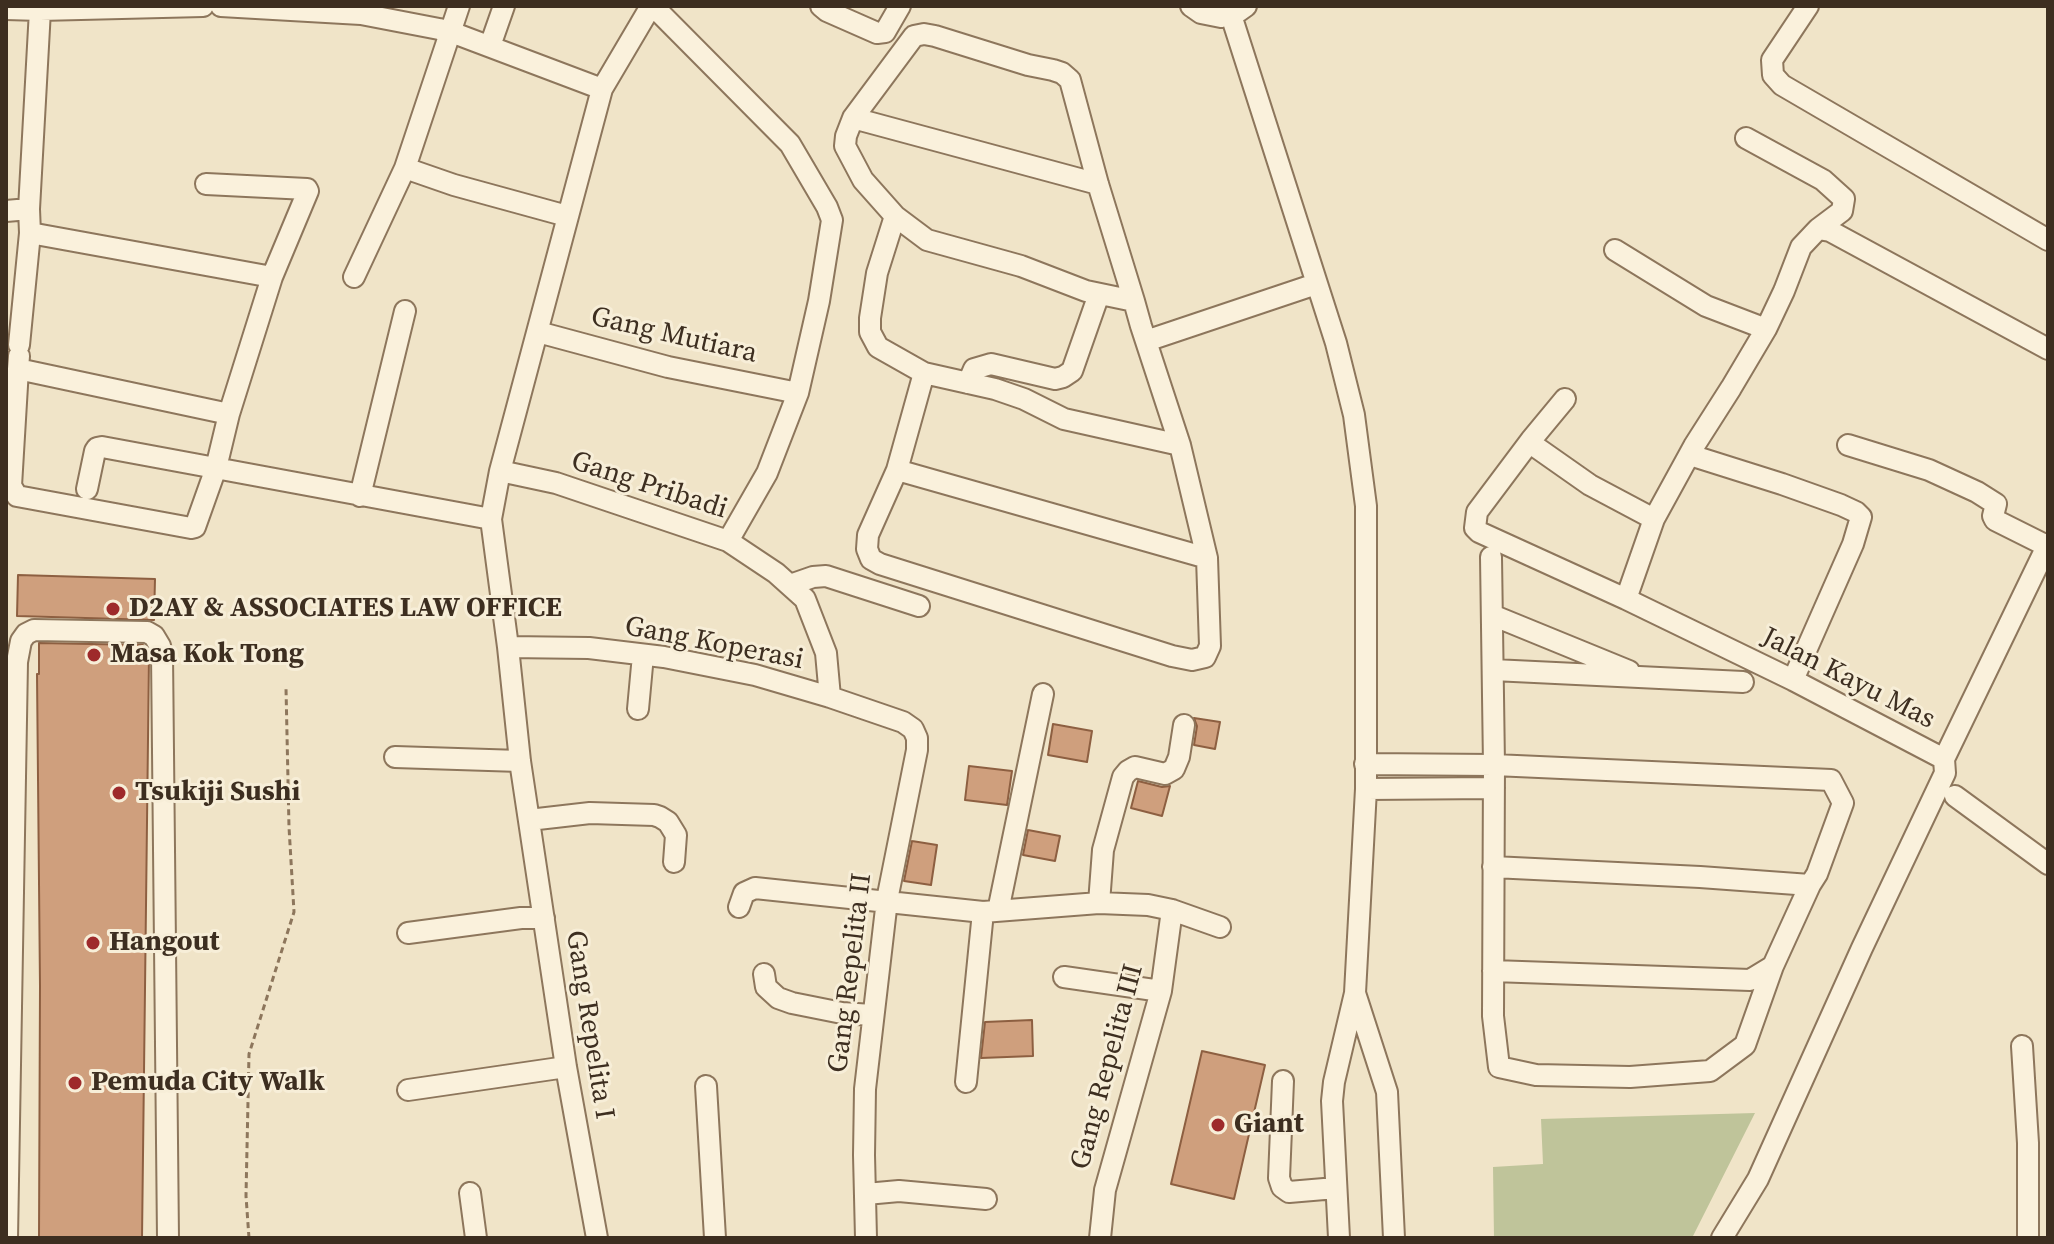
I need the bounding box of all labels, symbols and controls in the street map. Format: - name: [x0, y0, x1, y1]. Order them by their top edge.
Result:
- street label: Gang Mutiara: [588, 301, 760, 371]
- street label: Gang Pribadi: [567, 445, 731, 527]
- place label: D2AY & ASSOCIATES LAW OFFICE: [129, 592, 562, 626]
- marker: D2AY & ASSOCIATES LAW OFFICE: [104, 600, 122, 618]
- street label: Gang Koperasi: [622, 610, 806, 678]
- street label: Jalan Kayu Mas: [1756, 621, 1940, 737]
- place label: Masa Kok Tong: [110, 638, 304, 672]
- marker: Masa Kok Tong: [85, 646, 103, 664]
- place label: Tsukiji Sushi: [135, 776, 300, 810]
- marker: Tsukiji Sushi: [110, 784, 128, 802]
- street label: Gang Repelita II: [822, 871, 880, 1075]
- place label: Hangout: [109, 926, 219, 960]
- street label: Gang Repelita I: [558, 928, 620, 1122]
- marker: Hangout: [84, 934, 102, 952]
- street label: Gang Repelita III: [1064, 961, 1152, 1173]
- place label: Pemuda City Walk: [91, 1066, 325, 1100]
- marker: Pemuda City Walk: [66, 1074, 84, 1092]
- place label: Giant: [1234, 1108, 1304, 1142]
- marker: Giant: [1209, 1116, 1227, 1134]

